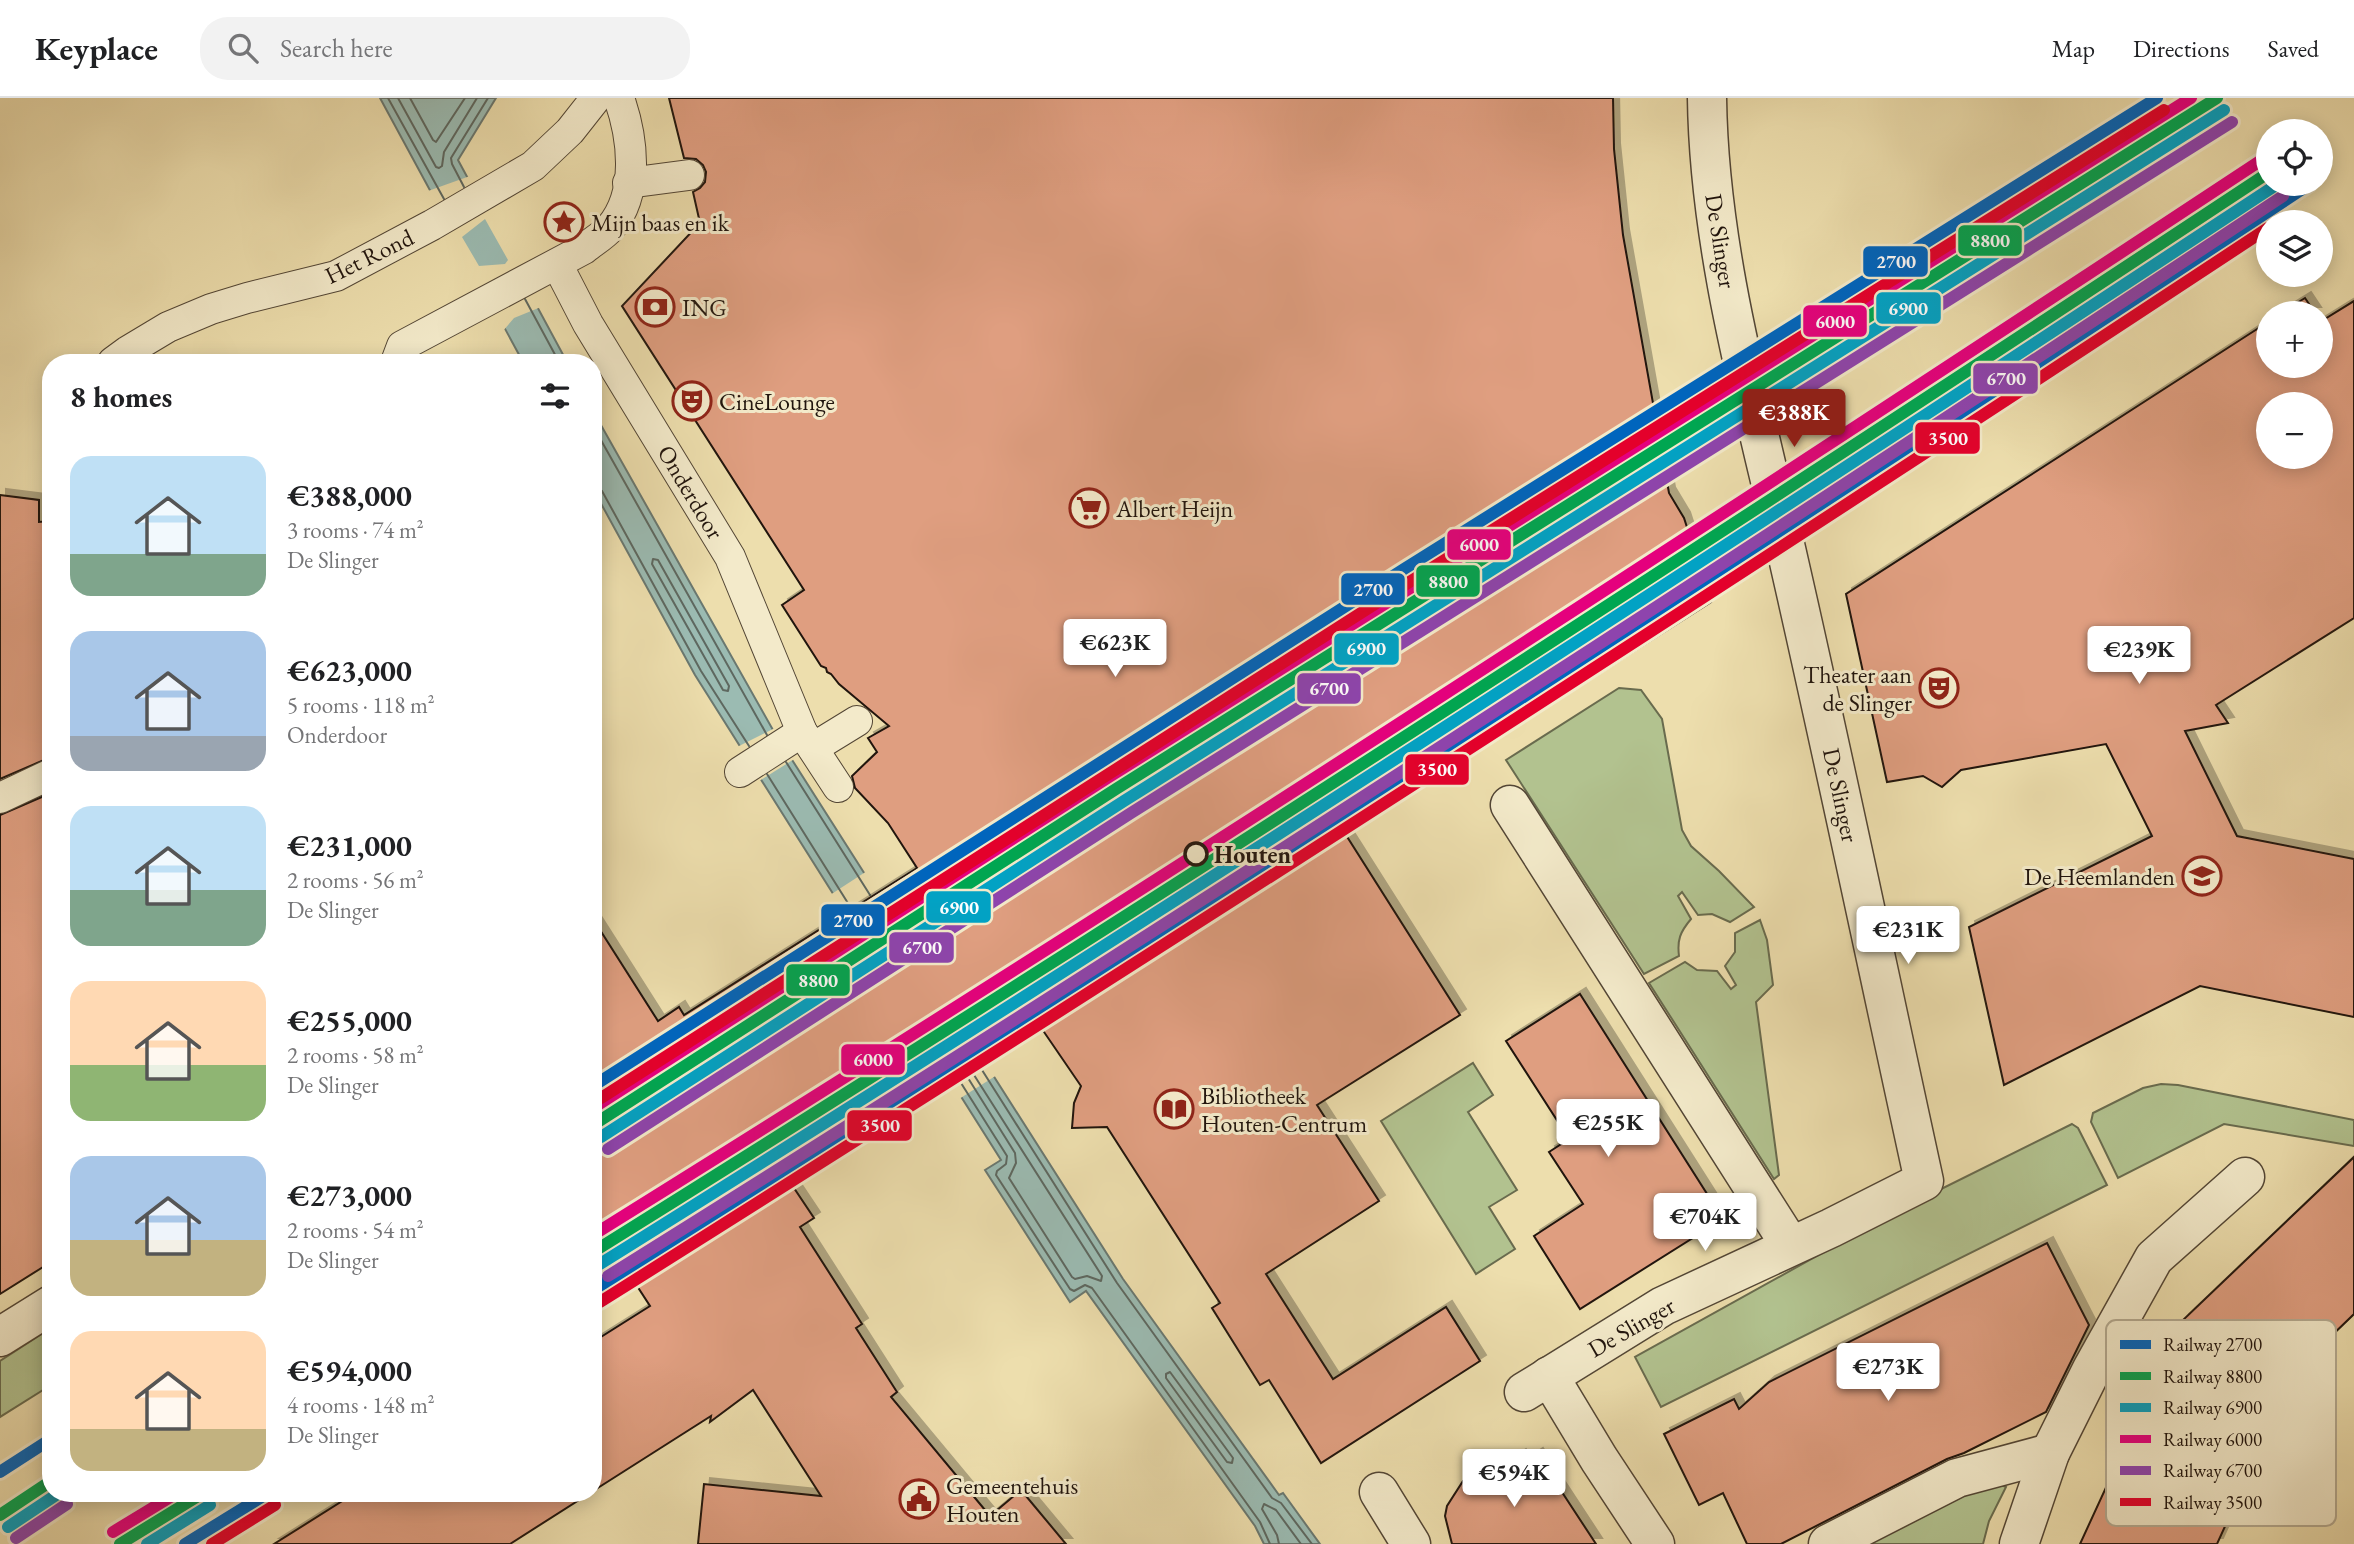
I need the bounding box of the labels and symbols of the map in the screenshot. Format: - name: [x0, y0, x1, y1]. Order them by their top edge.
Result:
- street label: De Slinger: [1698, 191, 1744, 291]
- place icon: Mijn baas en ik: [543, 201, 585, 243]
- place label: Mijn baas en ik: [591, 207, 730, 238]
- street label: Het Rond: [320, 221, 419, 291]
- line badge: 8800: [1957, 224, 2023, 257]
- text: 8800: [1970, 228, 2010, 253]
- line badge: 2700: [1862, 245, 1929, 278]
- text: 2700: [1876, 249, 1916, 274]
- bank icon: ING: [634, 286, 676, 328]
- line badge: 6900: [1875, 291, 1942, 325]
- place label: ING: [682, 292, 727, 323]
- text: 6900: [1888, 296, 1928, 321]
- line badge: 6000: [1802, 304, 1868, 338]
- text: 6000: [1815, 309, 1855, 334]
- line badge: 6700: [1972, 362, 2039, 395]
- text: 6700: [1986, 366, 2026, 391]
- theatre icon: CineLounge: [671, 380, 713, 422]
- place label: CineLounge: [719, 386, 835, 417]
- pin: €388K: [1745, 390, 1843, 449]
- line badge: 3500: [1914, 421, 1981, 455]
- text: 3500: [1928, 426, 1968, 451]
- street label: Onderdoor: [651, 439, 731, 545]
- supermarket icon: Albert Heijn: [1068, 487, 1110, 529]
- place label: Albert Heijn: [1115, 493, 1234, 524]
- line badge: 6000: [1446, 528, 1512, 561]
- text: 6000: [1459, 532, 1499, 557]
- line badge: 8800: [1415, 564, 1481, 598]
- text: 8800: [1428, 569, 1468, 594]
- line badge: 2700: [1340, 572, 1406, 606]
- text: 2700: [1353, 577, 1393, 602]
- pin: €623K: [1066, 620, 1164, 679]
- pin: €239K: [2090, 626, 2188, 686]
- line badge: 6900: [1333, 632, 1400, 666]
- text: 6900: [1346, 636, 1386, 661]
- place label: Theater aan de Slinger: [1803, 659, 1912, 718]
- theatre icon: Theater aan de Slinger: [1918, 667, 1960, 709]
- line badge: 6700: [1296, 672, 1362, 705]
- text: 6700: [1309, 676, 1349, 701]
- street label: De Slinger: [1816, 745, 1866, 845]
- line badge: 3500: [1404, 753, 1470, 786]
- text: 3500: [1417, 757, 1457, 782]
- place label: Houten: [1214, 839, 1292, 870]
- marker: Houten: [1184, 842, 1208, 866]
- school or university icon: De Heemlanden: [2181, 855, 2223, 897]
- place label: De Heemlanden: [2024, 861, 2175, 892]
- line badge: 6900: [925, 890, 992, 924]
- text: 6900: [939, 895, 979, 920]
- line badge: 2700: [820, 903, 886, 937]
- pin: €231K: [1859, 906, 1957, 966]
- text: 2700: [833, 908, 873, 933]
- line badge: 6700: [888, 931, 955, 964]
- text: 6700: [902, 935, 942, 960]
- line badge: 8800: [785, 963, 851, 997]
- text: 8800: [798, 968, 838, 993]
- line badge: 6000: [840, 1043, 906, 1076]
- text: 6000: [853, 1047, 893, 1072]
- place label: Bibliotheek Houten-Centrum: [1201, 1080, 1367, 1139]
- library icon: Bibliotheek Houten-Centrum: [1153, 1088, 1195, 1130]
- pin: €255K: [1559, 1100, 1657, 1159]
- line badge: 3500: [846, 1109, 913, 1142]
- text: 3500: [860, 1113, 900, 1138]
- pin: €704K: [1656, 1194, 1754, 1253]
- street label: De Slinger: [1582, 1290, 1680, 1364]
- legend: [2106, 1320, 2336, 1526]
- text: Railway 2700: [2163, 1332, 2262, 1357]
- pin: €273K: [1839, 1344, 1937, 1403]
- text: Railway 8800: [2163, 1364, 2262, 1389]
- text: Railway 6900: [2163, 1395, 2262, 1420]
- text: Railway 6000: [2163, 1427, 2262, 1452]
- pin: €594K: [1465, 1450, 1563, 1509]
- text: Railway 6700: [2163, 1458, 2262, 1483]
- place label: Gemeentehuis Houten: [946, 1470, 1078, 1529]
- public building icon: Gemeentehuis Houten: [898, 1478, 940, 1520]
- text: Railway 3500: [2163, 1490, 2262, 1515]

